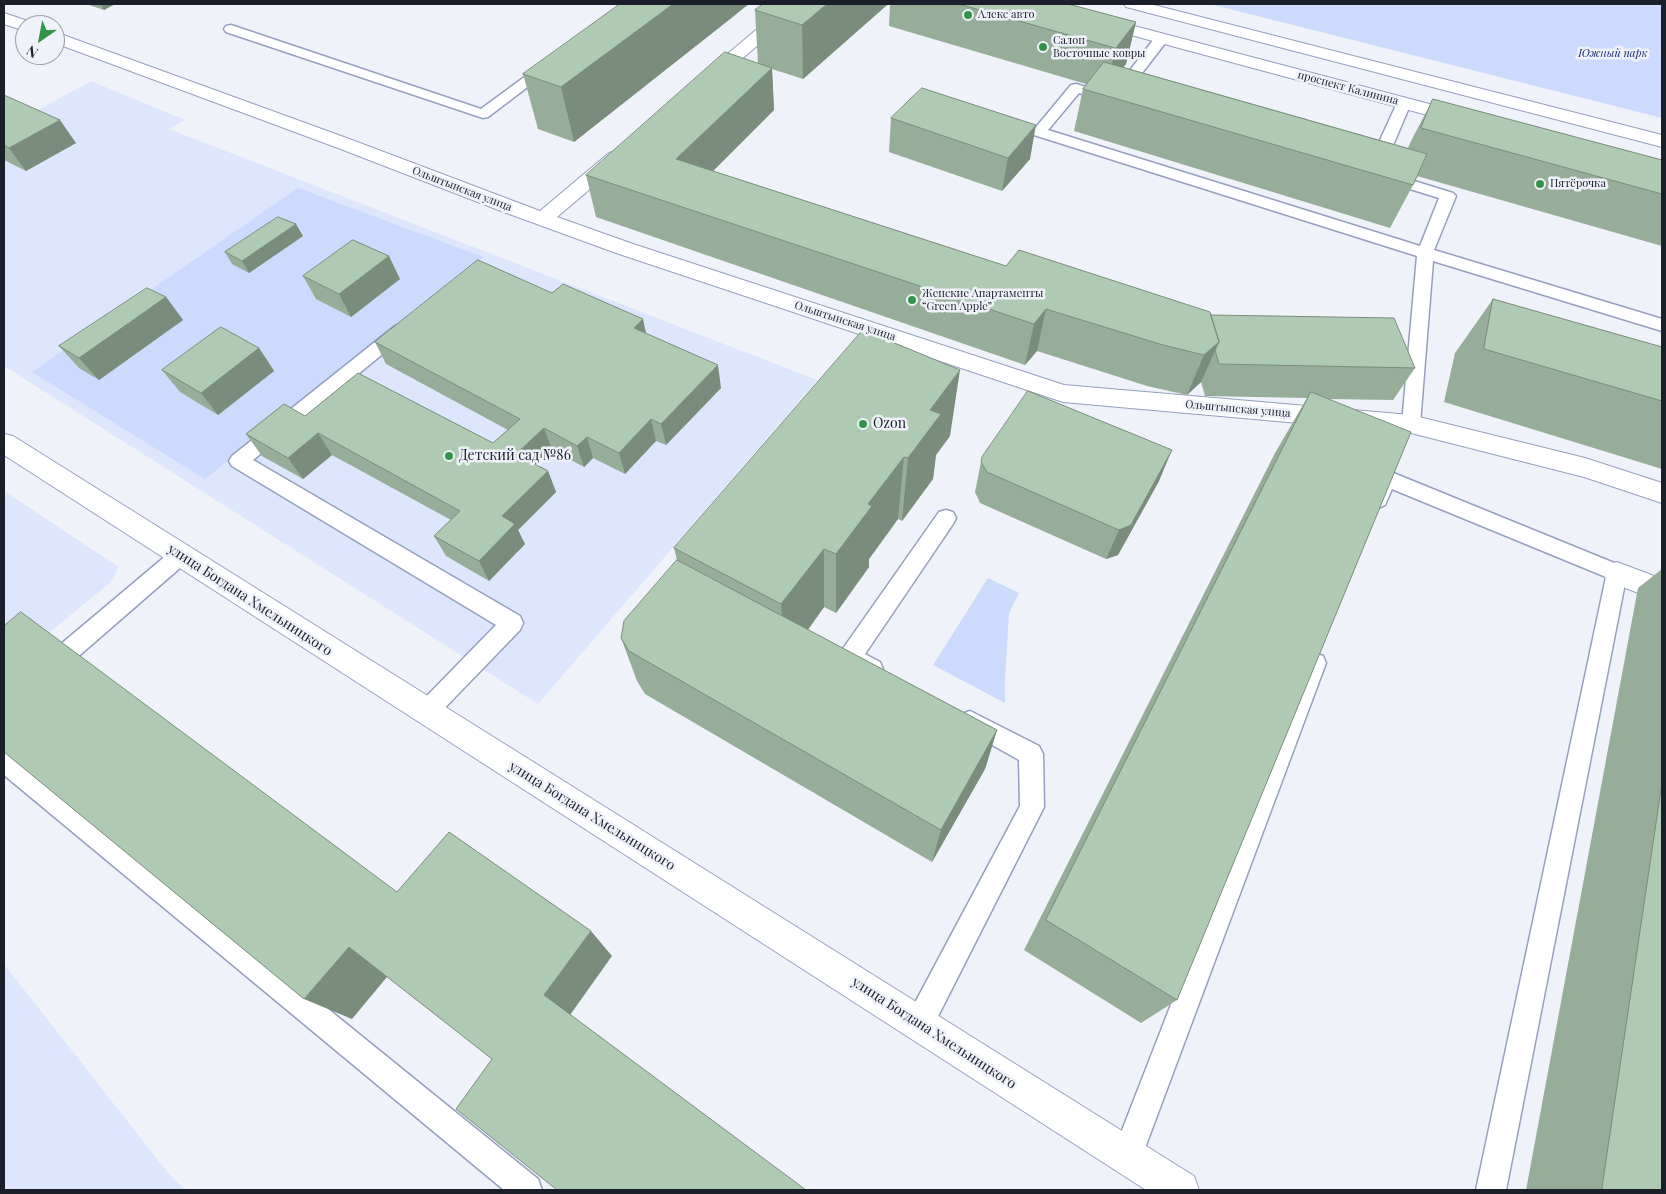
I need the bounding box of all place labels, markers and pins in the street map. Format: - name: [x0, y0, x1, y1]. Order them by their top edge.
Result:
- place label: Алекс авто: [978, 8, 1035, 22]
- marker: Алекс авто: [962, 9, 974, 21]
- place label: Салон Восточные ковры: [1053, 34, 1145, 60]
- marker: Салон Восточные ковры: [1037, 41, 1049, 53]
- place label: Пятёрочка: [1550, 177, 1606, 191]
- marker: Пятёрочка: [1534, 178, 1546, 190]
- place label: Женские Апартаменты “Green Apple”: [922, 287, 1043, 313]
- marker: Женские Апартаменты “Green Apple”: [906, 294, 918, 306]
- place label: Ozon: [873, 416, 906, 432]
- marker: Ozon: [857, 418, 869, 430]
- place label: Детский сад №86: [459, 448, 571, 464]
- marker: Детский сад №86: [443, 450, 455, 462]

